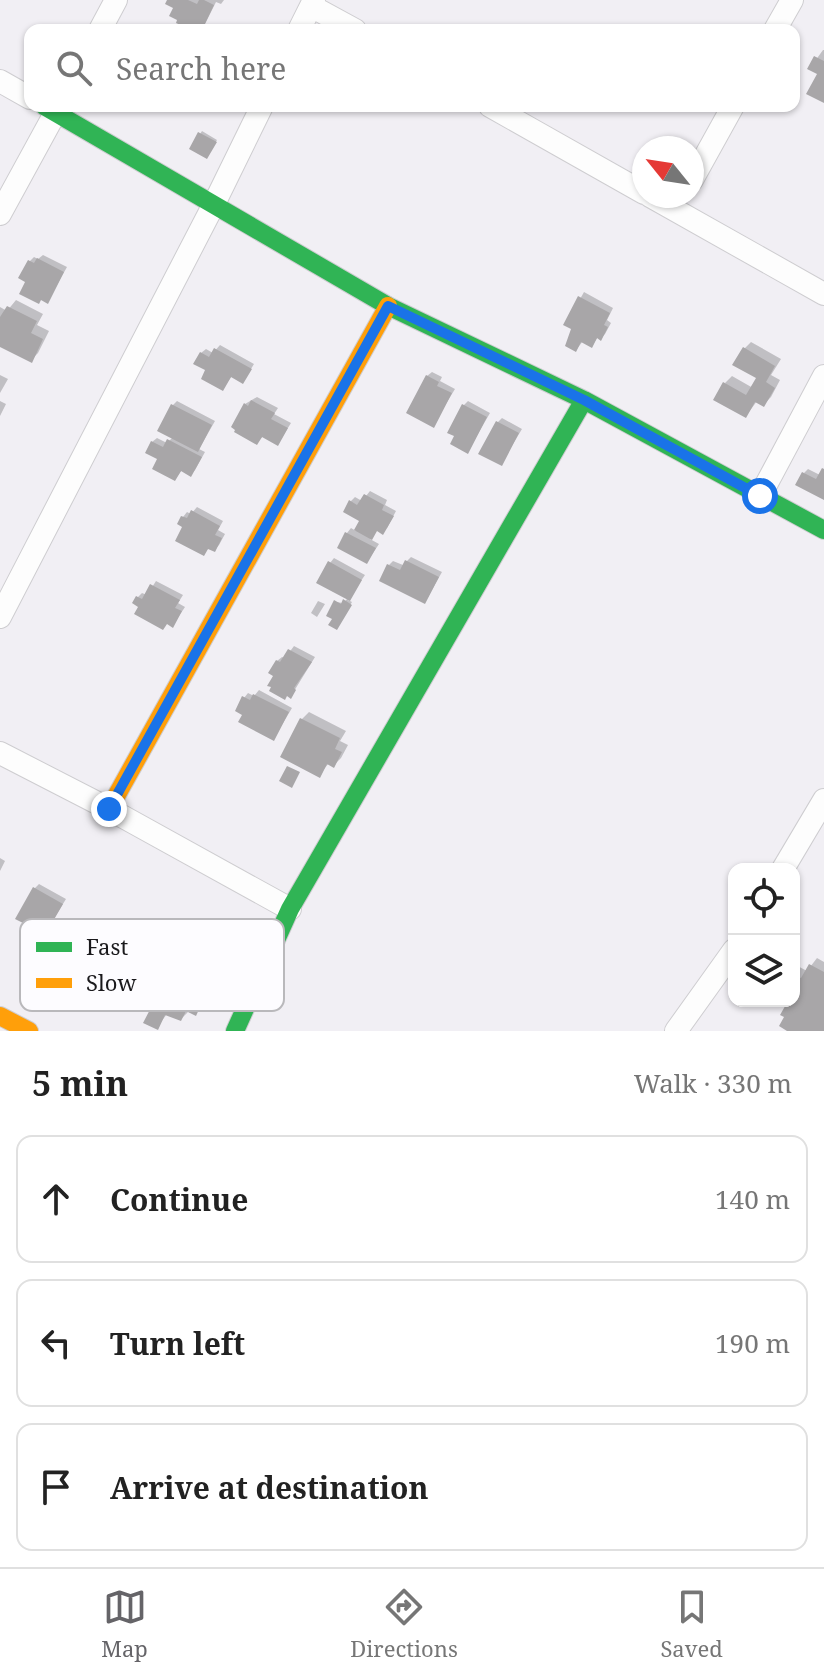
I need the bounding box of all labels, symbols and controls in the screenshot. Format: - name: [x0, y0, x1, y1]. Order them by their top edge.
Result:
- search box: [24, 24, 800, 112]
- icon: search: [52, 46, 96, 90]
- text: Search here: [116, 48, 286, 89]
- north arrow: [632, 136, 704, 208]
- route start: [742, 478, 778, 514]
- route end: [91, 791, 127, 827]
- map controls: [728, 863, 800, 1007]
- button: locate: [728, 863, 800, 935]
- legend: [20, 919, 284, 1011]
- text: Fast: [86, 931, 128, 961]
- button: layers: [728, 935, 800, 1007]
- text: Slow: [86, 967, 136, 997]
- text: 5 min: [32, 1060, 128, 1106]
- text: Walk · 330 m: [634, 1065, 792, 1101]
- icon: ahead: [34, 1177, 78, 1221]
- text: Continue: [110, 1179, 248, 1220]
- text: 140 m: [715, 1181, 790, 1217]
- icon: left: [34, 1321, 78, 1365]
- text: Turn left: [110, 1323, 245, 1364]
- text: 190 m: [715, 1325, 790, 1361]
- icon: arrive: [34, 1465, 78, 1509]
- text: Arrive at destination: [110, 1467, 429, 1508]
- tab: Map: [101, 1585, 148, 1663]
- tab: Directions: [350, 1585, 458, 1663]
- tab: Saved: [660, 1585, 723, 1663]

